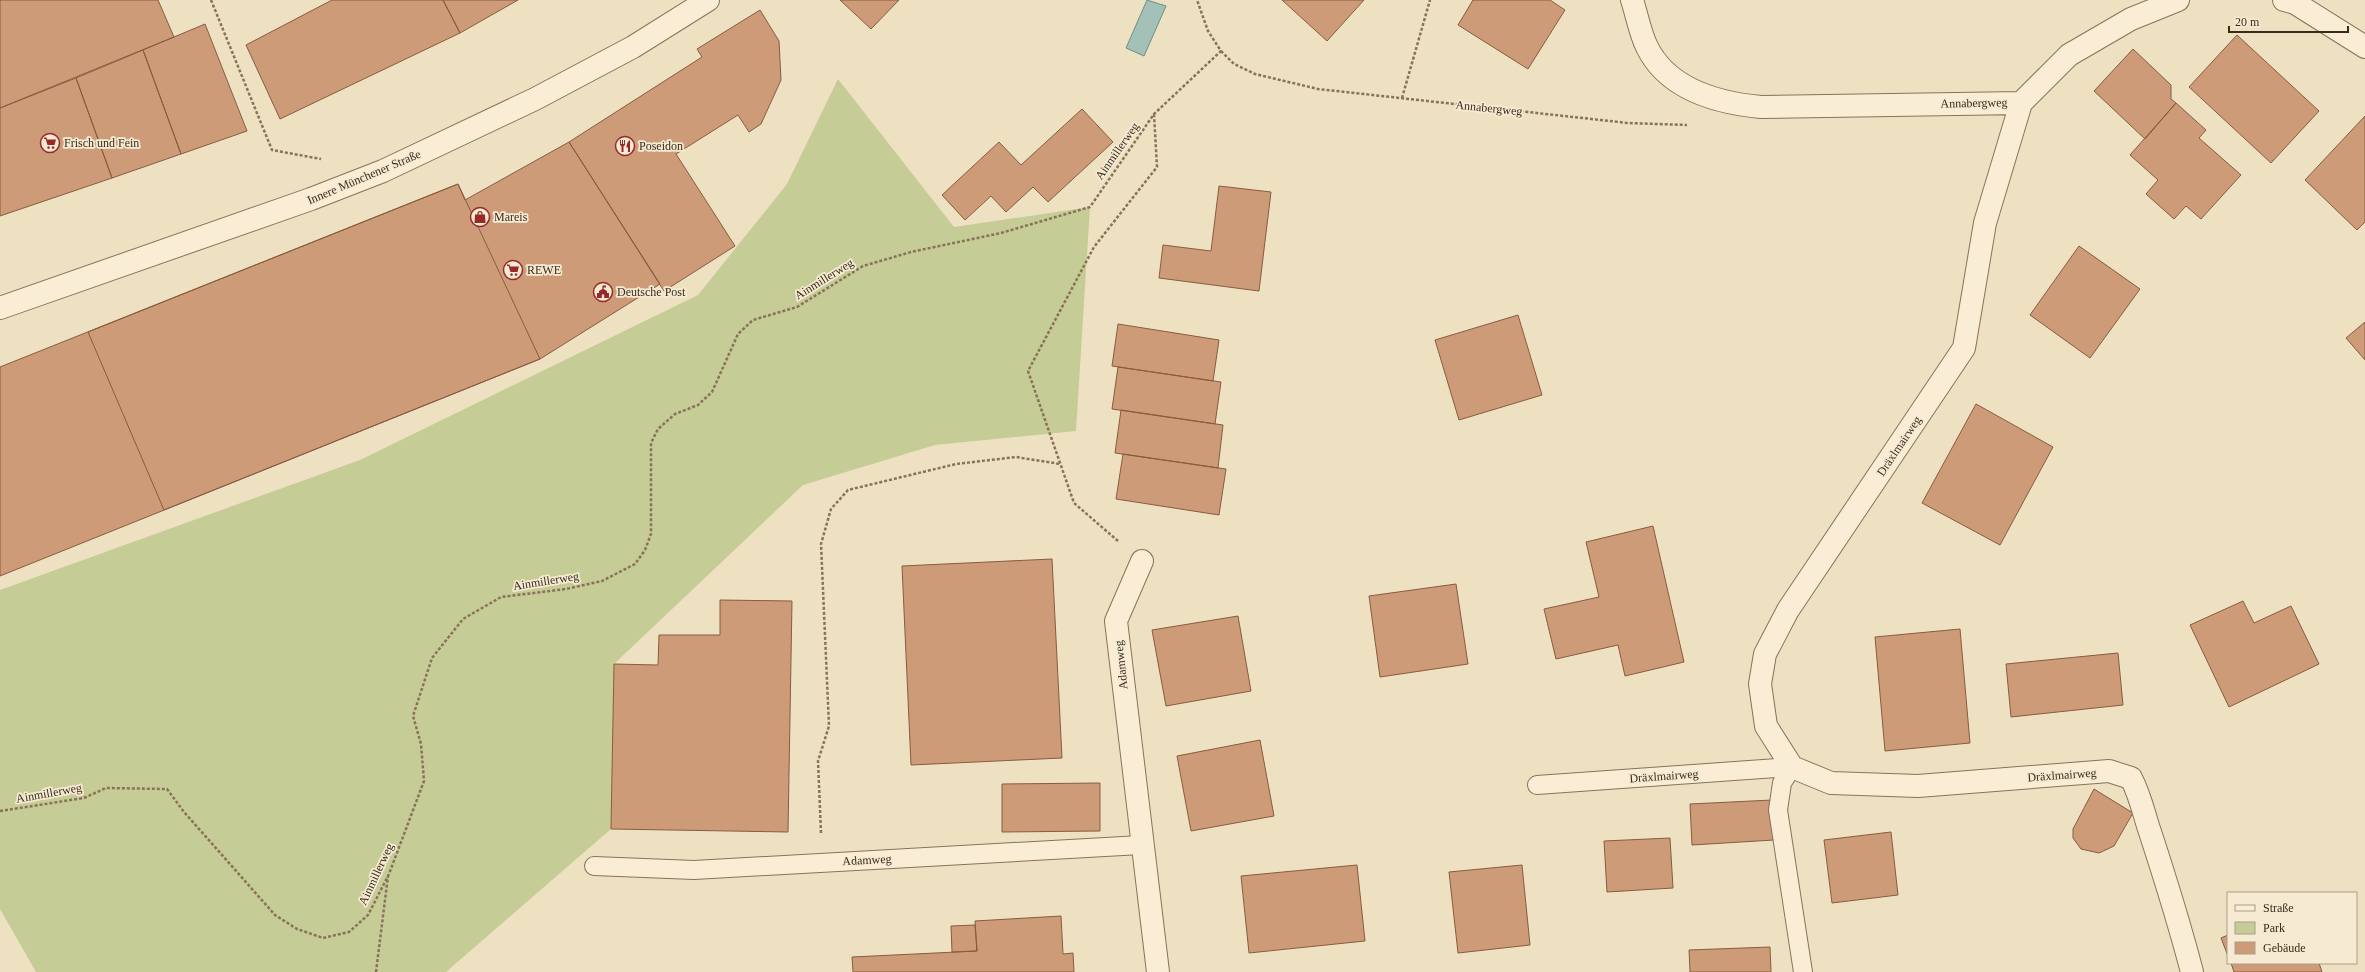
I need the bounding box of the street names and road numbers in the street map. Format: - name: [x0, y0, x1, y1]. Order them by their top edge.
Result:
- street label: Annabergweg: [1940, 95, 2008, 111]
- street label: Annabergweg: [1455, 98, 1523, 118]
- street label: Ainmillerweg: [1092, 120, 1142, 182]
- street label: Innere Münchener Straße: [305, 147, 423, 207]
- street label: Ainmillerweg: [792, 255, 856, 303]
- street label: Dräxlmairweg: [1874, 413, 1924, 479]
- street label: Ainmillerweg: [512, 569, 580, 593]
- street label: Adamweg: [1111, 640, 1131, 690]
- street label: Dräxlmairweg: [2027, 766, 2097, 784]
- street label: Dräxlmairweg: [1629, 767, 1699, 785]
- street label: Ainmillerweg: [15, 780, 83, 806]
- street label: Ainmillerweg: [356, 841, 396, 907]
- street label: Adamweg: [842, 852, 892, 868]

